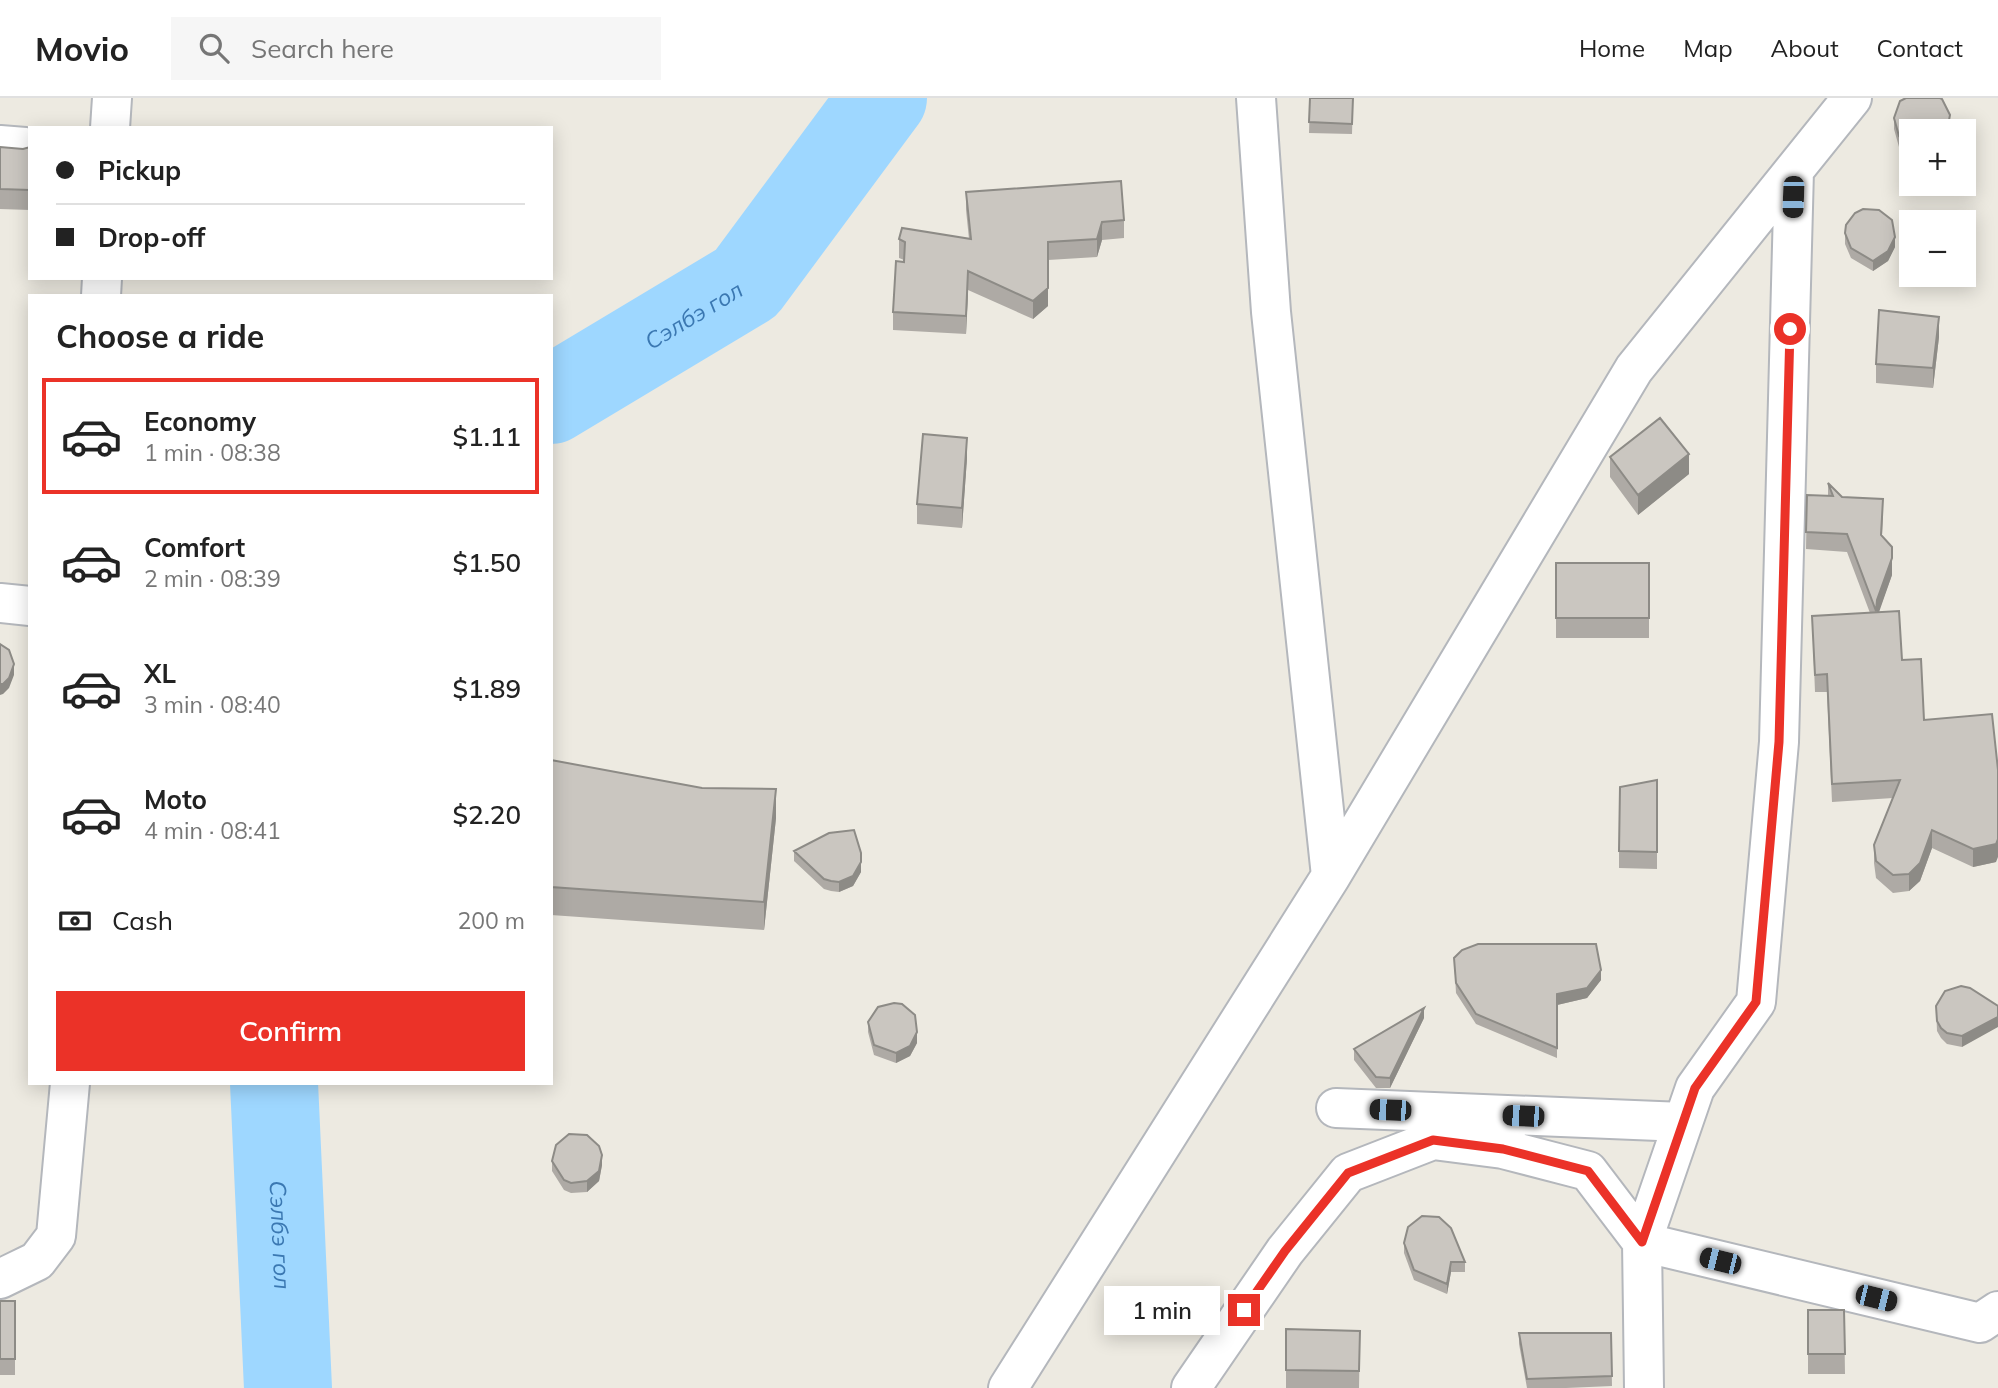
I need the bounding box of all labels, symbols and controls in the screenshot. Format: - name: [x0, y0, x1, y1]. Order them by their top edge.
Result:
- search box: [171, 17, 661, 80]
- text: Movio: [35, 28, 129, 69]
- icon: search: [195, 29, 233, 67]
- text: Search here: [251, 32, 394, 65]
- text: Home: [1579, 33, 1645, 63]
- text: Map: [1683, 33, 1733, 63]
- text: About: [1771, 33, 1839, 63]
- text: Contact: [1877, 33, 1963, 63]
- map controls: [1899, 119, 1976, 287]
- button: +: [1899, 119, 1976, 196]
- text: Pickup: [98, 154, 181, 187]
- car: [1782, 176, 1805, 218]
- button: −: [1899, 210, 1976, 287]
- text: Drop-off: [98, 221, 205, 254]
- water label: Сэлбэ гол: [639, 274, 748, 355]
- route start: [1774, 313, 1806, 345]
- text: Choose a ride: [56, 316, 264, 356]
- icon: car: [60, 405, 123, 468]
- text: Economy: [144, 405, 256, 438]
- text: $1.11: [452, 420, 521, 453]
- text: 1 min · 08:38: [144, 438, 281, 467]
- icon: car: [60, 531, 123, 594]
- text: Comfort: [144, 531, 245, 564]
- text: $1.50: [452, 546, 521, 579]
- text: 2 min · 08:39: [144, 564, 281, 593]
- icon: car: [60, 657, 123, 720]
- text: XL: [144, 657, 176, 690]
- text: $1.89: [452, 672, 521, 705]
- text: 3 min · 08:40: [144, 690, 281, 719]
- icon: car: [60, 783, 123, 846]
- text: Moto: [144, 783, 207, 816]
- text: $2.20: [452, 798, 521, 831]
- text: 4 min · 08:41: [144, 816, 281, 845]
- icon: cash: [56, 902, 94, 940]
- text: Cash: [112, 904, 173, 937]
- text: 200 m: [457, 906, 525, 935]
- button: Confirm: [56, 991, 525, 1071]
- car: [1369, 1099, 1412, 1121]
- car: [1502, 1105, 1545, 1127]
- water label: Сэлбэ гол: [264, 1180, 298, 1290]
- car: [1698, 1246, 1743, 1276]
- car: [1854, 1283, 1899, 1313]
- callout: 1 min: [1104, 1286, 1220, 1334]
- route end: [1228, 1294, 1260, 1326]
- text: 1 min: [1132, 1296, 1192, 1325]

